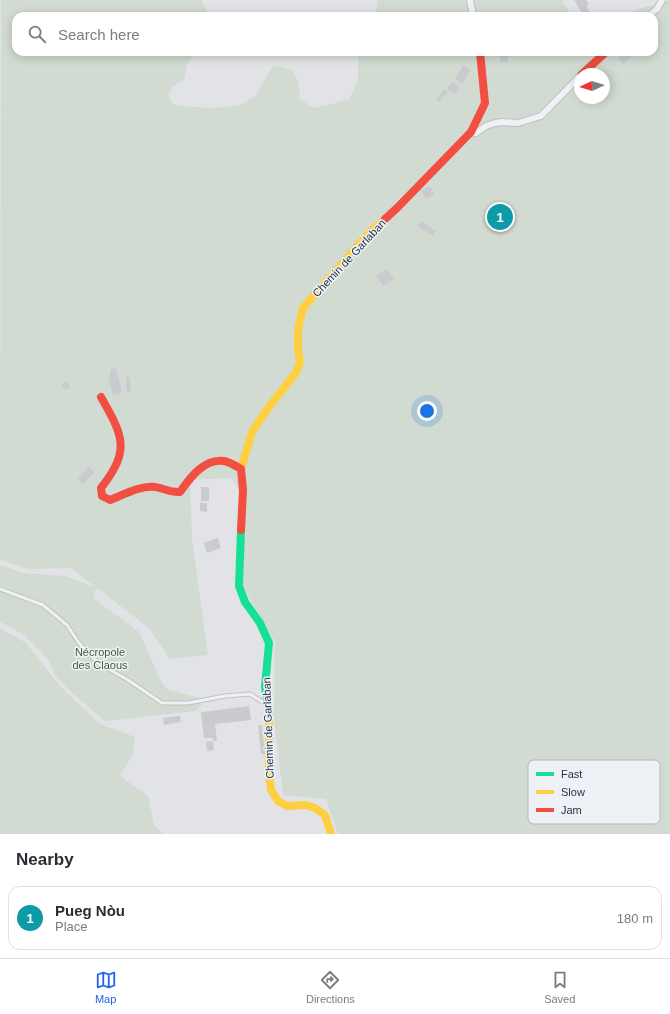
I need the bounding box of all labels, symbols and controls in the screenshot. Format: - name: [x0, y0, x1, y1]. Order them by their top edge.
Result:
- search box: [12, 12, 658, 56]
- icon: search: [26, 23, 48, 45]
- text: Search here: [58, 26, 140, 43]
- north arrow: [574, 68, 610, 104]
- pin: 1: [487, 202, 513, 232]
- street label: Chemin de Garlaban: [310, 217, 388, 299]
- your location: [417, 401, 437, 421]
- park label: Nécropole des Claous: [72, 646, 128, 671]
- street label: Chemin de Garlaban: [260, 677, 276, 779]
- legend: [528, 760, 660, 824]
- text: Fast: [561, 768, 582, 780]
- text: Slow: [561, 786, 585, 798]
- text: Jam: [561, 804, 582, 816]
- text: Nearby: [16, 850, 74, 869]
- text: Pueg Nòu: [55, 902, 125, 919]
- text: 1: [26, 911, 34, 926]
- text: 180 m: [617, 911, 653, 926]
- text: Place: [55, 919, 88, 934]
- tab: Map: [95, 969, 117, 1005]
- tab: Directions: [306, 969, 355, 1005]
- tab: Saved: [544, 969, 575, 1005]

